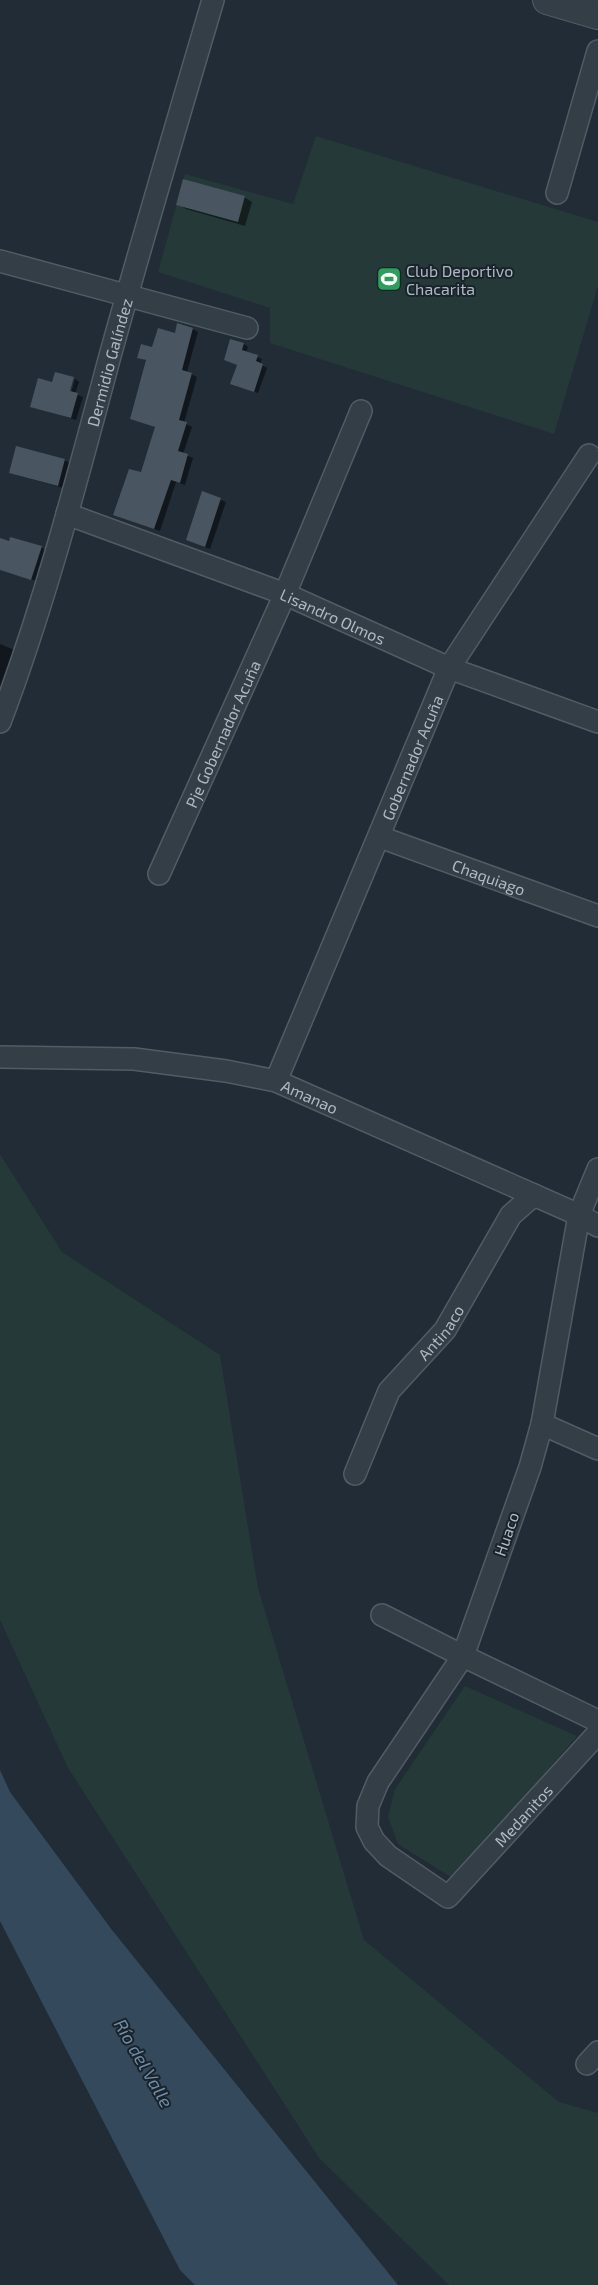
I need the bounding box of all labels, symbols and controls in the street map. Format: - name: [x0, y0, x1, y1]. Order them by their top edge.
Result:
- place label: Club Deportivo Chacarita: [406, 261, 513, 298]
- sports icon: Club Deportivo Chacarita: [376, 266, 402, 292]
- street label: Dermidio Galíndez: [82, 296, 135, 428]
- street label: Lisandro Olmos: [278, 584, 389, 648]
- street label: Pje Gobernador Acuña: [181, 657, 264, 810]
- street label: Gobernador Acuña: [377, 692, 446, 823]
- street label: Chaquiago: [450, 855, 528, 898]
- street label: Amanao: [279, 1075, 341, 1117]
- street label: Antinaco: [413, 1301, 467, 1363]
- street label: Huaco: [490, 1509, 522, 1559]
- street label: Medanitos: [490, 1780, 556, 1850]
- water label: Río del Valle: [110, 2015, 178, 2112]

